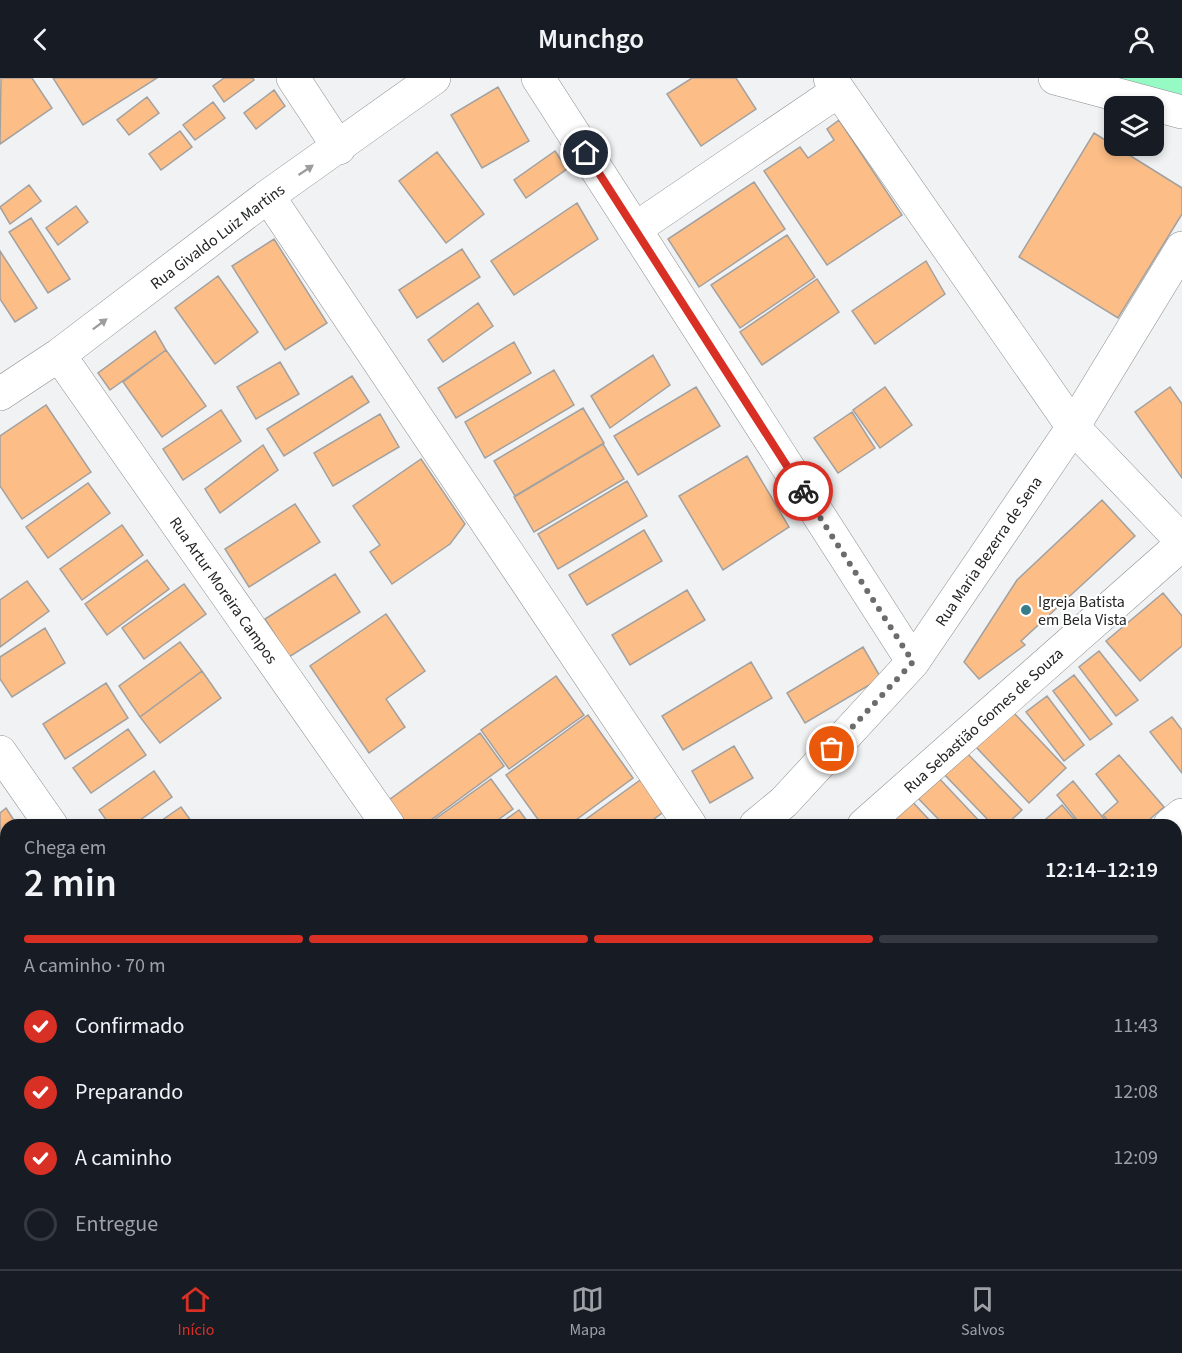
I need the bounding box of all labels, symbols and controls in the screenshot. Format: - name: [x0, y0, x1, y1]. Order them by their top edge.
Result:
- text: Munchgo: [538, 20, 644, 59]
- icon: back: [24, 23, 57, 56]
- icon: person: [1125, 23, 1158, 56]
- map controls: [1104, 96, 1164, 156]
- button: layers: [1104, 96, 1164, 156]
- pin: [560, 127, 611, 178]
- icon: home: [569, 136, 602, 169]
- one-way arrow: [298, 164, 314, 176]
- street label: Rua Givaldo Luiz Martins: [146, 179, 290, 295]
- one-way arrow: [92, 319, 107, 331]
- courier: [773, 461, 833, 521]
- street label: Rua Maria Bezerra de Sena: [930, 472, 1047, 631]
- icon: bike: [787, 475, 820, 508]
- street label: Rua Artur Moreira Campos: [164, 513, 283, 669]
- place label: Igreja Batista em Bela Vista: [1038, 591, 1127, 631]
- marker: Igreja Batista em Bela Vista: [1019, 603, 1033, 617]
- street label: Rua Sebastião Gomes de Souza: [899, 643, 1068, 799]
- pin: [806, 723, 857, 774]
- icon: bag: [815, 732, 848, 765]
- text: Chega em: [24, 834, 106, 862]
- text: 12:14–12:19: [1045, 854, 1158, 886]
- text: 2 min: [24, 856, 117, 912]
- text: A caminho · 70 m: [24, 952, 165, 980]
- icon: check: [24, 1010, 57, 1043]
- text: Confirmado: [75, 1010, 184, 1042]
- text: 11:43: [1113, 1012, 1158, 1040]
- icon: check: [24, 1076, 57, 1109]
- text: Preparando: [75, 1076, 183, 1108]
- text: 12:08: [1113, 1078, 1158, 1106]
- icon: check: [24, 1142, 57, 1175]
- text: A caminho: [75, 1142, 172, 1174]
- text: 12:09: [1113, 1144, 1158, 1172]
- text: Entregue: [75, 1208, 158, 1240]
- tab: Início: [178, 1283, 214, 1341]
- tab: Mapa: [569, 1283, 606, 1341]
- tab: Salvos: [961, 1283, 1004, 1341]

